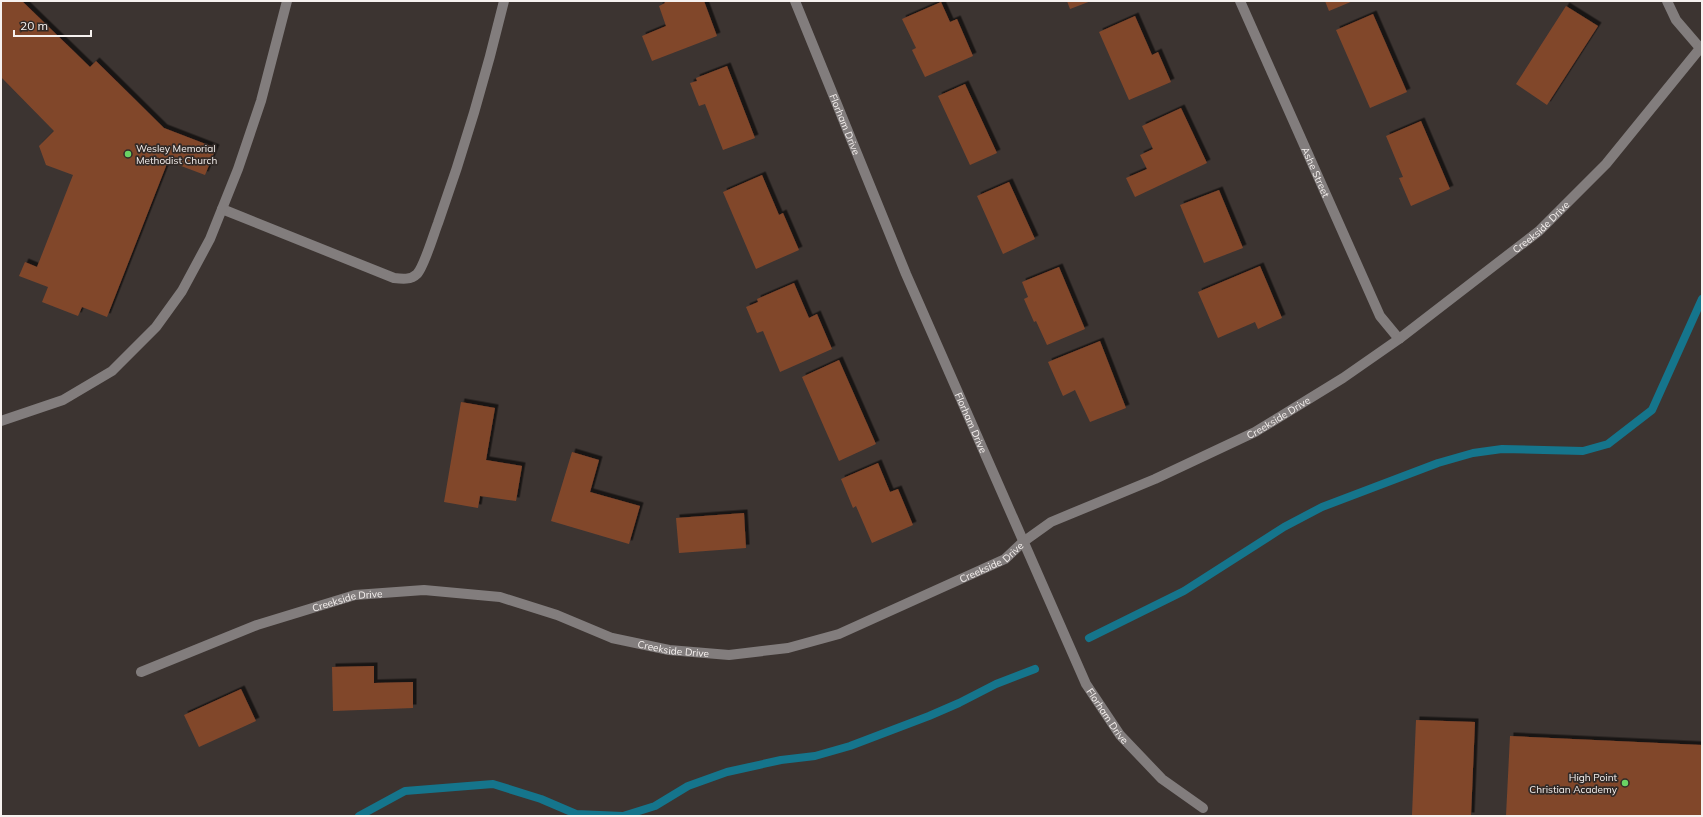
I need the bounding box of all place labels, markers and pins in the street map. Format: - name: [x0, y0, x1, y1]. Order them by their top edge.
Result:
- place label: Wesley Memorial Methodist Church: [136, 142, 217, 167]
- marker: Wesley Memorial Methodist Church: [123, 149, 133, 159]
- place label: High Point Christian Academy: [1529, 771, 1618, 796]
- marker: High Point Christian Academy: [1620, 778, 1630, 788]

